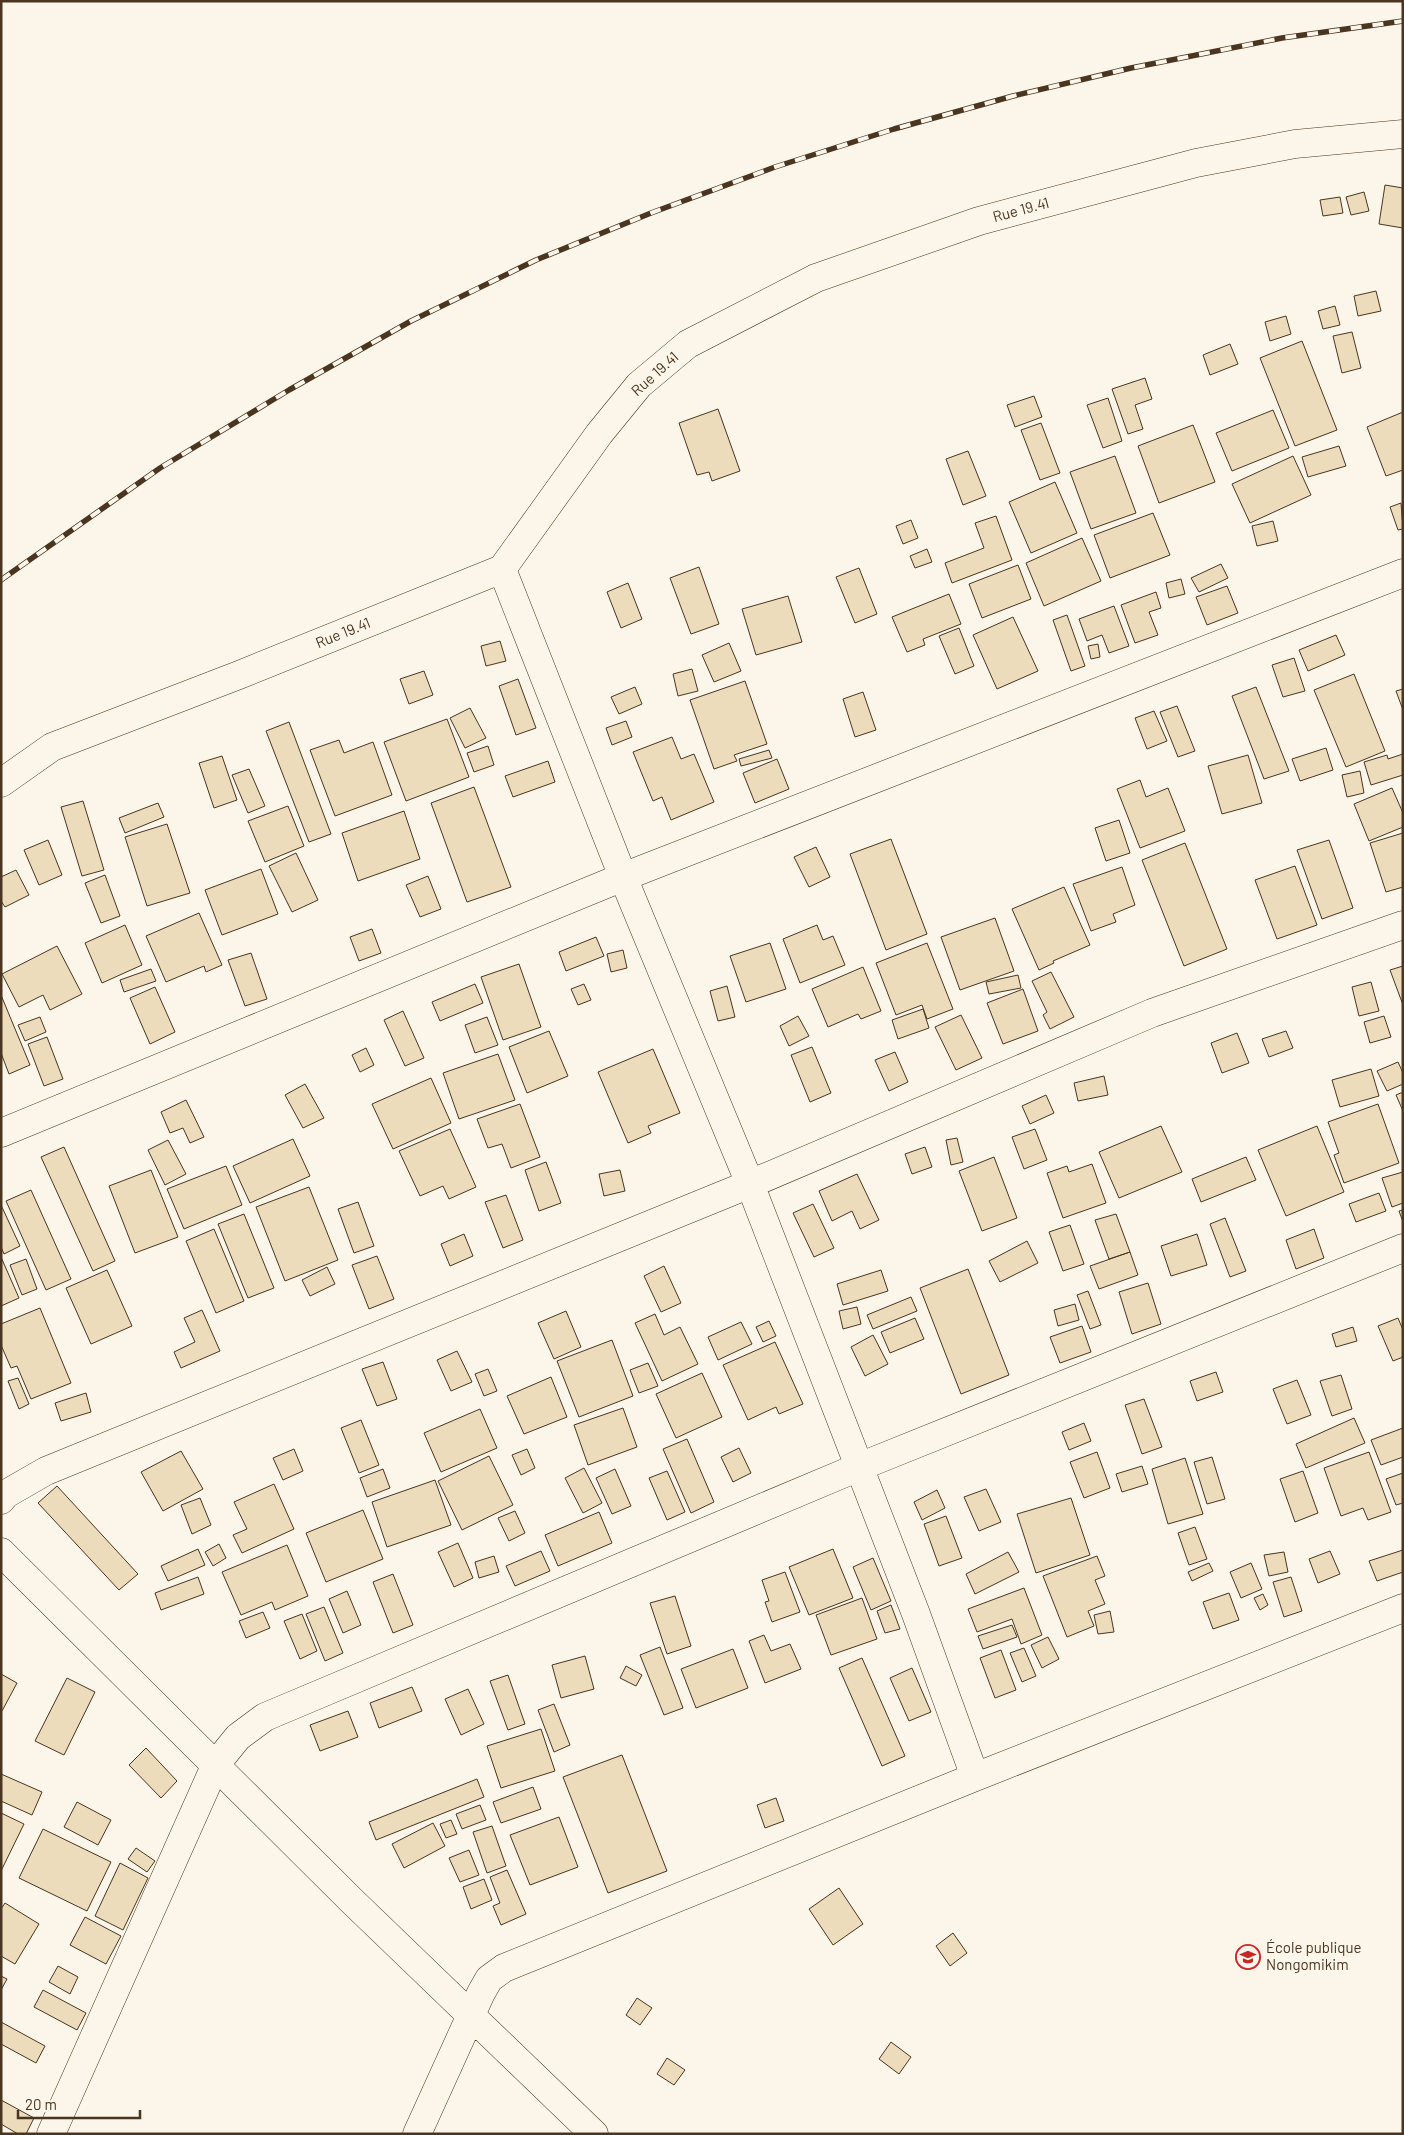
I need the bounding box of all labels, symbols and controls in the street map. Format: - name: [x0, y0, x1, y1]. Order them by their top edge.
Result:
- street label: Rue 19.41: [991, 193, 1051, 225]
- street label: Rue 19.41: [627, 347, 682, 399]
- street label: Rue 19.41: [313, 613, 373, 651]
- place label: École publique Nongomikim: [1266, 1938, 1362, 1973]
- school or university icon: École publique Nongomikim: [1235, 1944, 1261, 1970]
- scale bar: [18, 2088, 140, 2120]
- text: 20 m: [25, 2095, 57, 2113]

